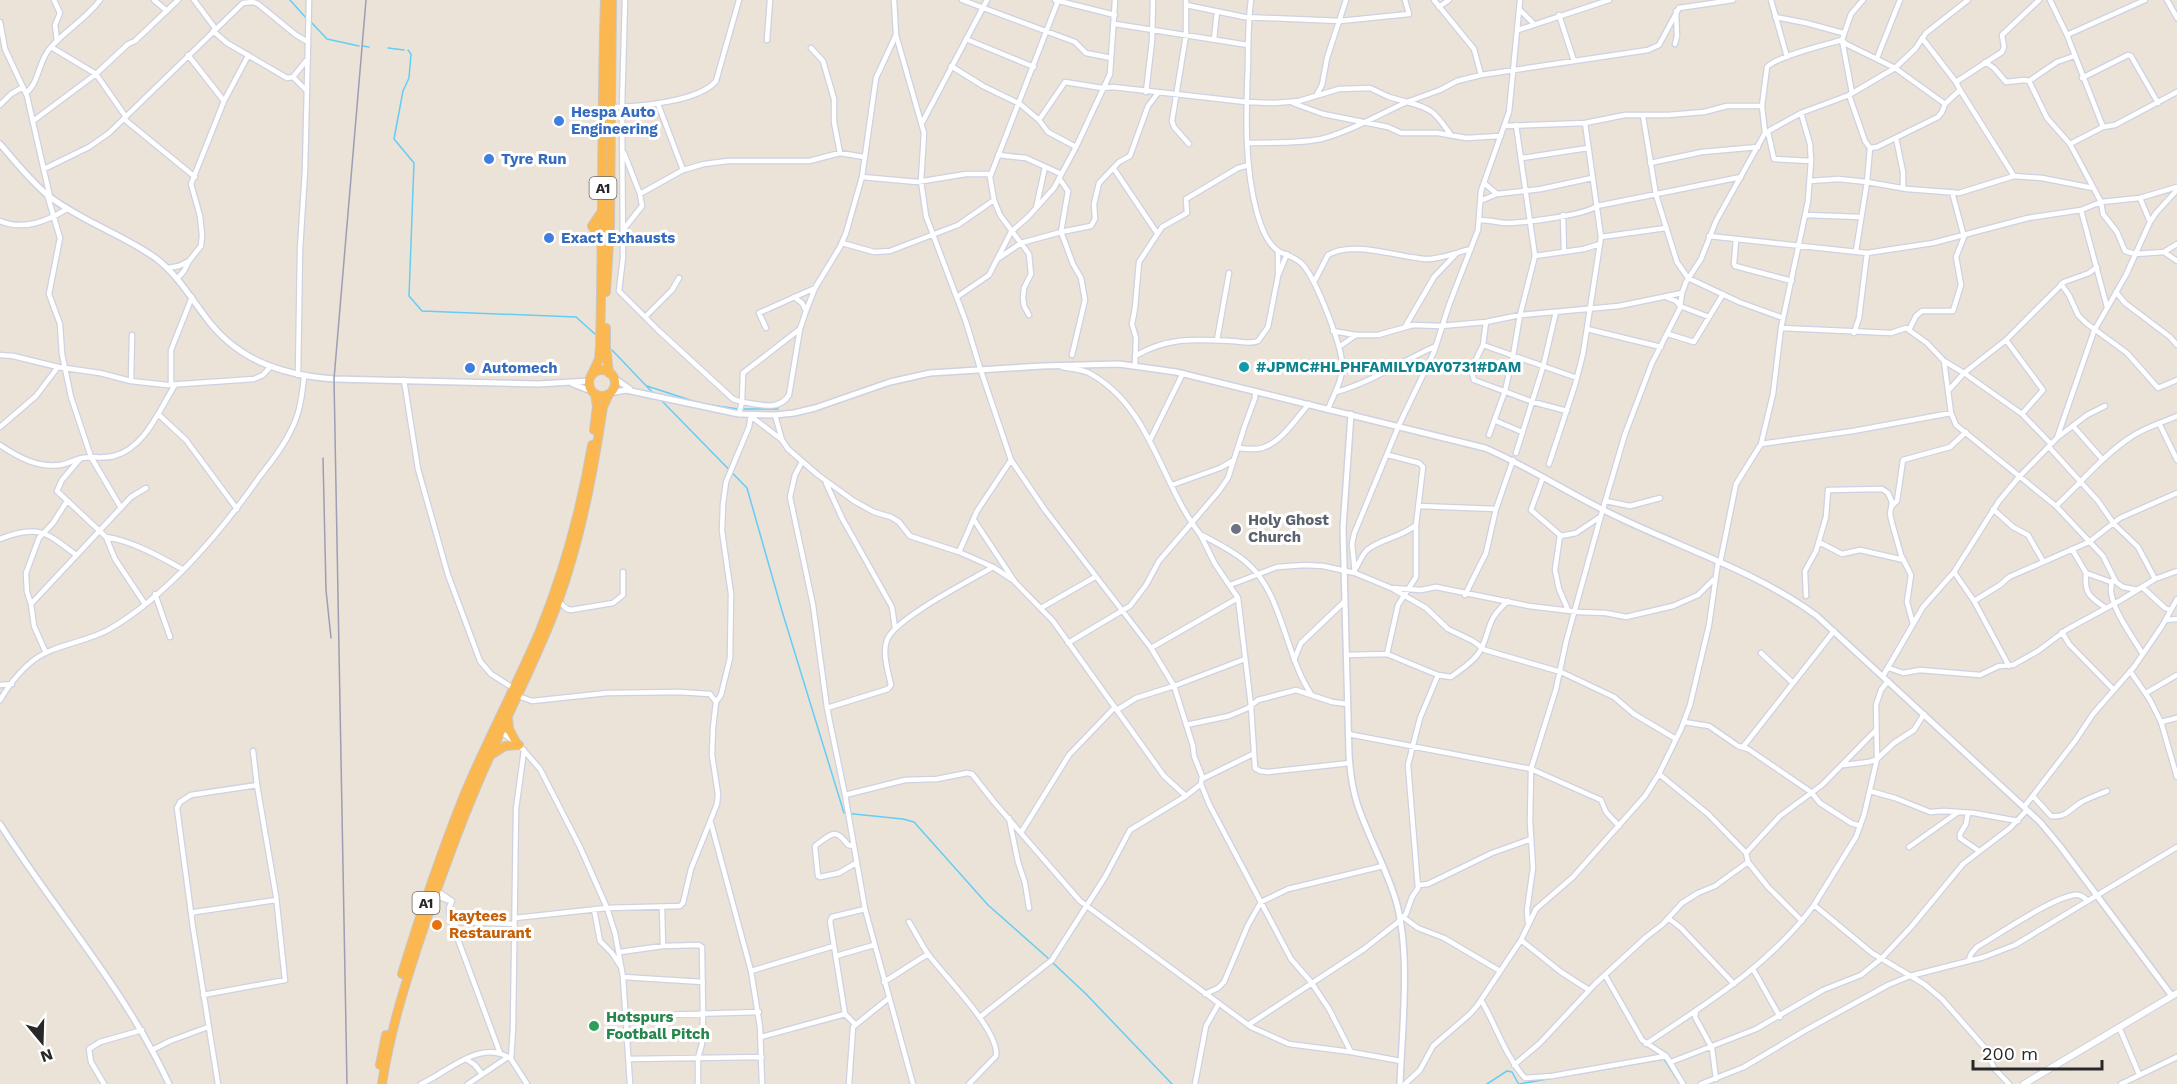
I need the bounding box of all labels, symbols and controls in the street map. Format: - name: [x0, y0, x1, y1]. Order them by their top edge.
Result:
- place label: Hespa Auto Engineering: [571, 103, 658, 138]
- marker: Hespa Auto Engineering: [552, 114, 566, 128]
- place label: Tyre Run: [501, 150, 567, 168]
- marker: Tyre Run: [482, 152, 496, 166]
- road number: A1: [590, 177, 616, 199]
- place label: Exact Exhausts: [561, 229, 675, 247]
- marker: Exact Exhausts: [542, 231, 556, 245]
- place label: #JPMC#HLPHFAMILYDAY0731#DAM: [1256, 358, 1521, 376]
- place label: Automech: [482, 359, 558, 377]
- marker: #JPMC#HLPHFAMILYDAY0731#DAM: [1237, 360, 1251, 374]
- marker: Automech: [463, 361, 477, 375]
- place label: Holy Ghost Church: [1248, 511, 1329, 546]
- marker: Holy Ghost Church: [1229, 522, 1243, 536]
- road number: A1: [412, 892, 440, 914]
- place label: kaytees Restaurant: [449, 907, 532, 942]
- marker: kaytees Restaurant: [430, 918, 444, 932]
- place label: Hotspurs Football Pitch: [606, 1008, 710, 1043]
- north arrow: [12, 1012, 72, 1072]
- marker: Hotspurs Football Pitch: [587, 1019, 601, 1033]
- scale bar: [1973, 1033, 2102, 1071]
- text: 200 m: [1982, 1043, 2038, 1064]
- text: N: [38, 1045, 55, 1067]

